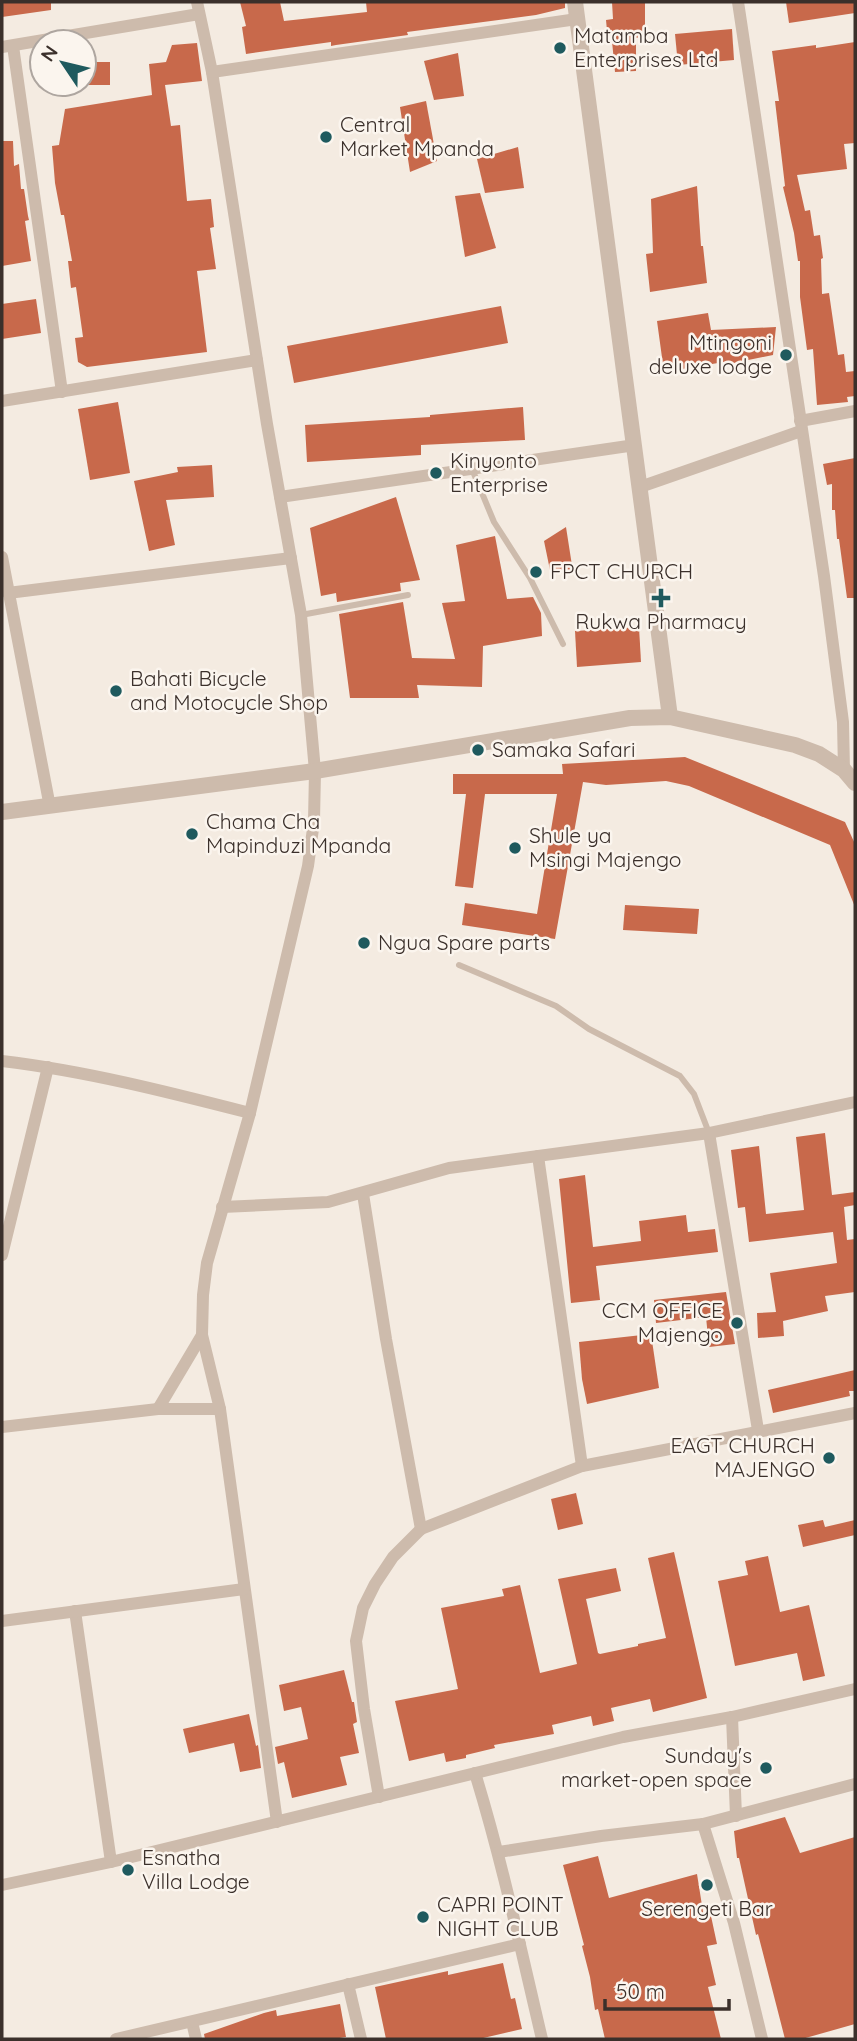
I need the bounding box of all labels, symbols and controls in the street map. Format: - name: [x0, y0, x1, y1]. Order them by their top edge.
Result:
- place label: Matamba Enterprises Ltd: [574, 22, 718, 72]
- north arrow: [28, 28, 98, 98]
- marker: Matamba Enterprises Ltd: [552, 40, 568, 56]
- text: N: [35, 41, 63, 66]
- place label: Central Market Mpanda: [340, 111, 494, 161]
- marker: Central Market Mpanda: [318, 129, 334, 145]
- place label: Mtingoni deluxe lodge: [649, 329, 772, 379]
- marker: Mtingoni deluxe lodge: [778, 347, 794, 363]
- place label: Kinyonto Enterprise: [450, 447, 548, 497]
- marker: Kinyonto Enterprise: [428, 465, 444, 481]
- place label: FPCT CHURCH: [550, 558, 693, 584]
- marker: FPCT CHURCH: [528, 564, 544, 580]
- marker: Rukwa Pharmacy: [653, 590, 669, 606]
- place label: Rukwa Pharmacy: [575, 608, 747, 634]
- place label: Bahati Bicycle and Motocycle Shop: [130, 665, 328, 715]
- marker: Bahati Bicycle and Motocycle Shop: [108, 683, 124, 699]
- place label: Samaka Safari: [492, 736, 635, 762]
- marker: Samaka Safari: [470, 742, 486, 758]
- place label: Chama Cha Mapinduzi Mpanda: [206, 808, 391, 858]
- place label: Shule ya Msingi Majengo: [529, 822, 681, 872]
- marker: Chama Cha Mapinduzi Mpanda: [184, 826, 200, 842]
- marker: Shule ya Msingi Majengo: [507, 840, 523, 856]
- place label: Ngua Spare parts: [378, 929, 550, 955]
- marker: Ngua Spare parts: [356, 935, 372, 951]
- place label: CCM OFFICE Majengo: [602, 1297, 723, 1347]
- marker: CCM OFFICE Majengo: [729, 1315, 745, 1331]
- place label: EAGT CHURCH MAJENGO: [671, 1432, 815, 1482]
- marker: EAGT CHURCH MAJENGO: [821, 1450, 837, 1466]
- place label: Sunday's market-open space: [561, 1742, 752, 1792]
- marker: Sunday's market-open space: [758, 1760, 774, 1776]
- place label: Esnatha Villa Lodge: [142, 1844, 250, 1894]
- marker: Esnatha Villa Lodge: [120, 1862, 136, 1878]
- marker: Serengeti Bar: [699, 1877, 715, 1893]
- place label: CAPRI POINT NIGHT CLUB: [437, 1891, 564, 1941]
- place label: Serengeti Bar: [641, 1895, 773, 1921]
- marker: CAPRI POINT NIGHT CLUB: [415, 1909, 431, 1925]
- scale bar: [605, 1968, 729, 2012]
- text: 50 m: [616, 1978, 665, 2004]

